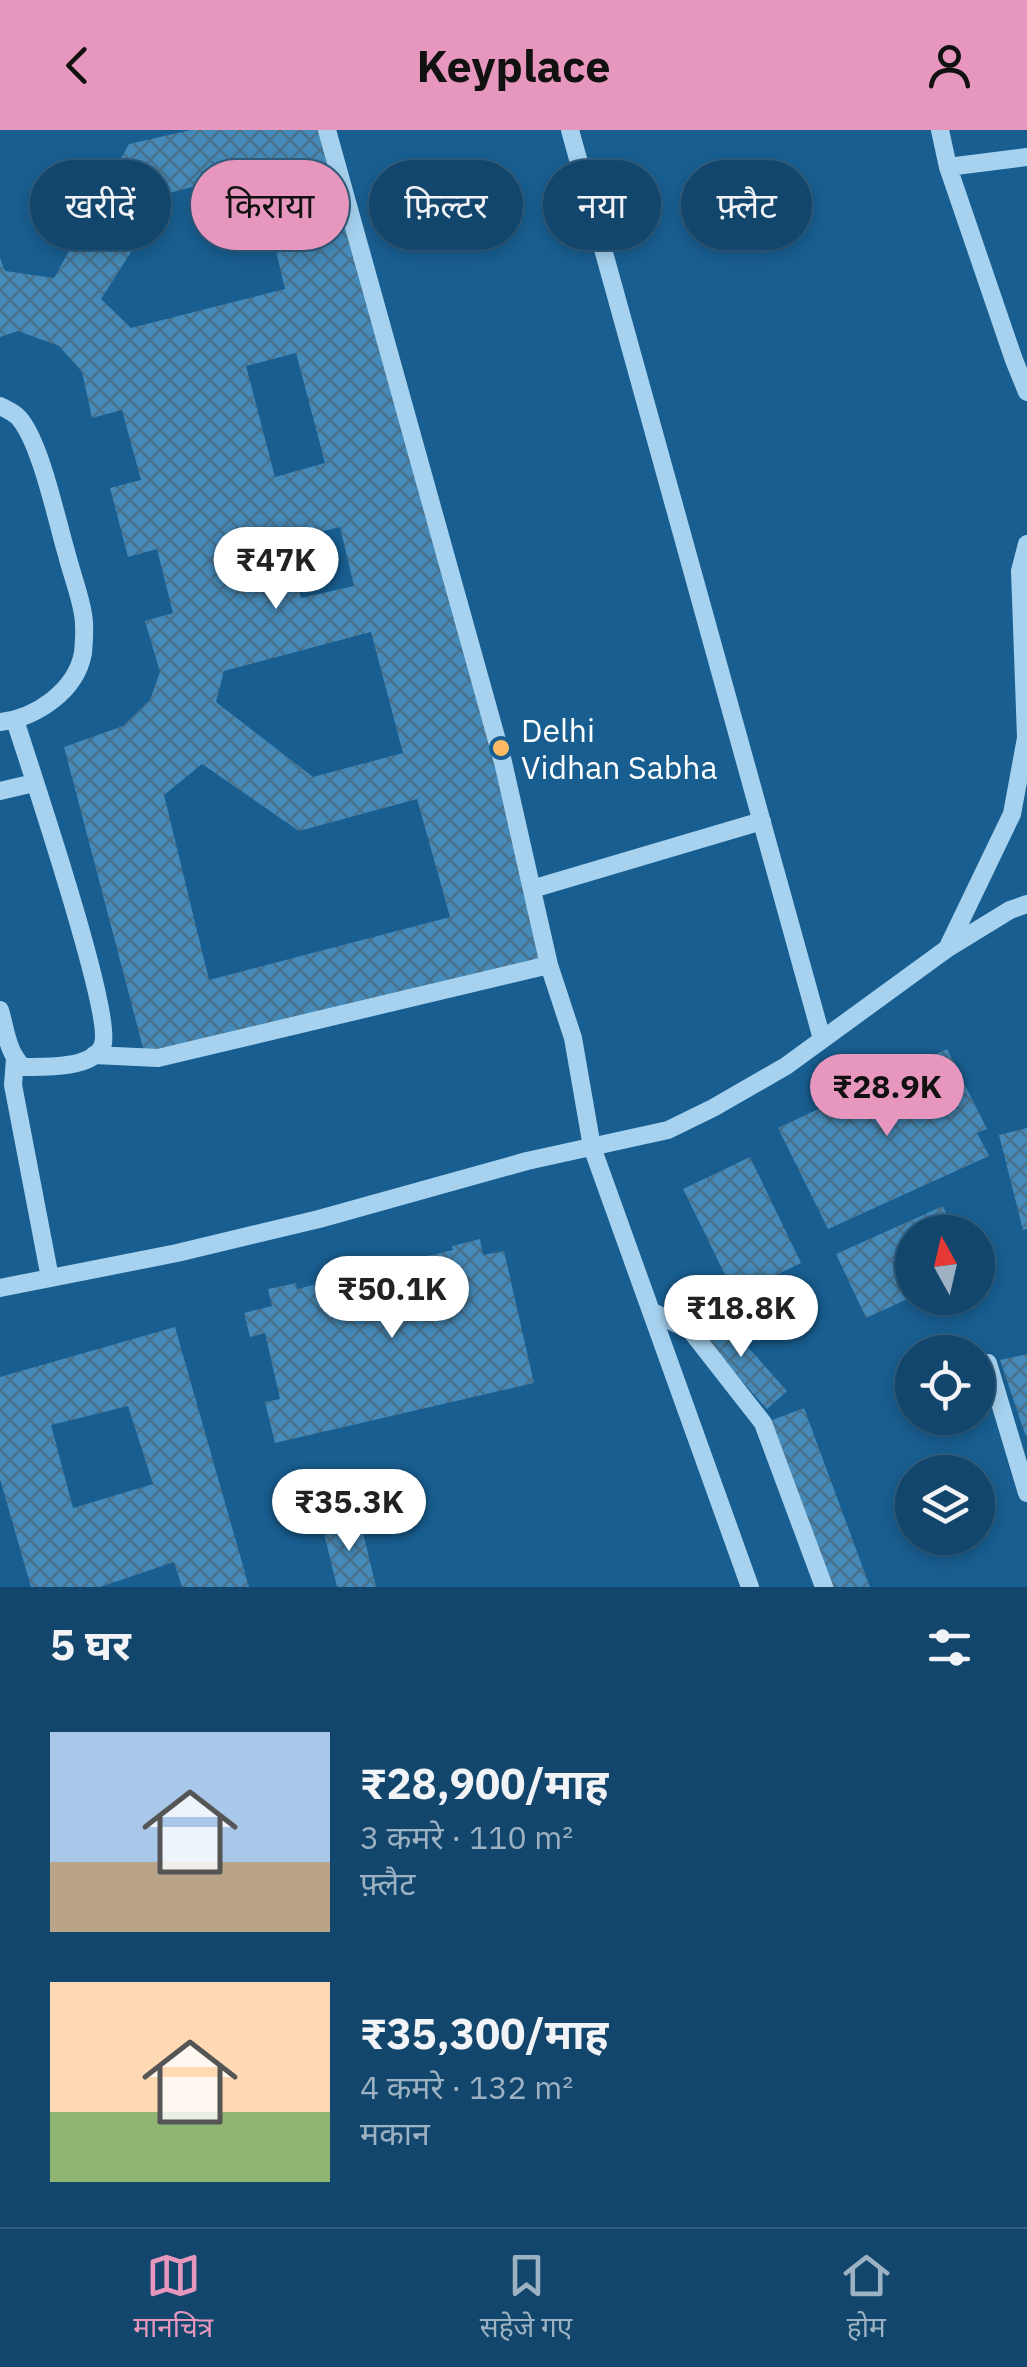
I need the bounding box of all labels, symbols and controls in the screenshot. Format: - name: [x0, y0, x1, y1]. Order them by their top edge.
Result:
- text: Keyplace: [416, 36, 611, 94]
- icon: back: [50, 38, 105, 93]
- icon: person: [922, 38, 977, 93]
- chip: खरीदें: [30, 160, 171, 250]
- chip: किराया: [191, 160, 349, 250]
- chip: फ़िल्टर: [369, 160, 523, 250]
- chip: नया: [543, 160, 661, 250]
- chip: फ़्लैट: [681, 160, 812, 250]
- pin: ₹47K: [217, 527, 335, 612]
- text: ₹47K: [236, 538, 316, 580]
- place label: Delhi Vidhan Sabha: [521, 709, 718, 788]
- marker: Delhi Vidhan Sabha: [490, 737, 512, 759]
- pin: ₹28.9K: [806, 1054, 968, 1139]
- text: ₹28.9K: [832, 1065, 942, 1107]
- north arrow: [895, 1215, 995, 1315]
- map controls: [895, 1215, 995, 1555]
- pin: ₹50.1K: [311, 1256, 473, 1341]
- text: ₹50.1K: [337, 1267, 447, 1309]
- pin: ₹18.8K: [660, 1275, 822, 1360]
- text: ₹18.8K: [686, 1286, 796, 1328]
- button: locate: [895, 1335, 995, 1435]
- button: layers: [895, 1455, 995, 1555]
- pin: ₹35.3K: [268, 1469, 430, 1554]
- text: ₹35.3K: [294, 1480, 404, 1522]
- text: 5 घर: [50, 1617, 131, 1672]
- icon: filters: [922, 1620, 977, 1675]
- text: ₹28,900/माह: [360, 1756, 608, 1811]
- icon: home: [130, 1772, 250, 1892]
- text: 3 कमरे · 110 m²: [360, 1816, 573, 1858]
- text: फ़्लैट: [360, 1862, 415, 1904]
- text: ₹35,300/माह: [360, 2006, 608, 2061]
- icon: home: [130, 2022, 250, 2142]
- text: 4 कमरे · 132 m²: [360, 2066, 573, 2108]
- text: मकान: [360, 2112, 430, 2154]
- tab: मानचित्र: [133, 2248, 213, 2348]
- tab: सहेजे गए: [480, 2248, 572, 2348]
- tab: होम: [839, 2248, 894, 2348]

